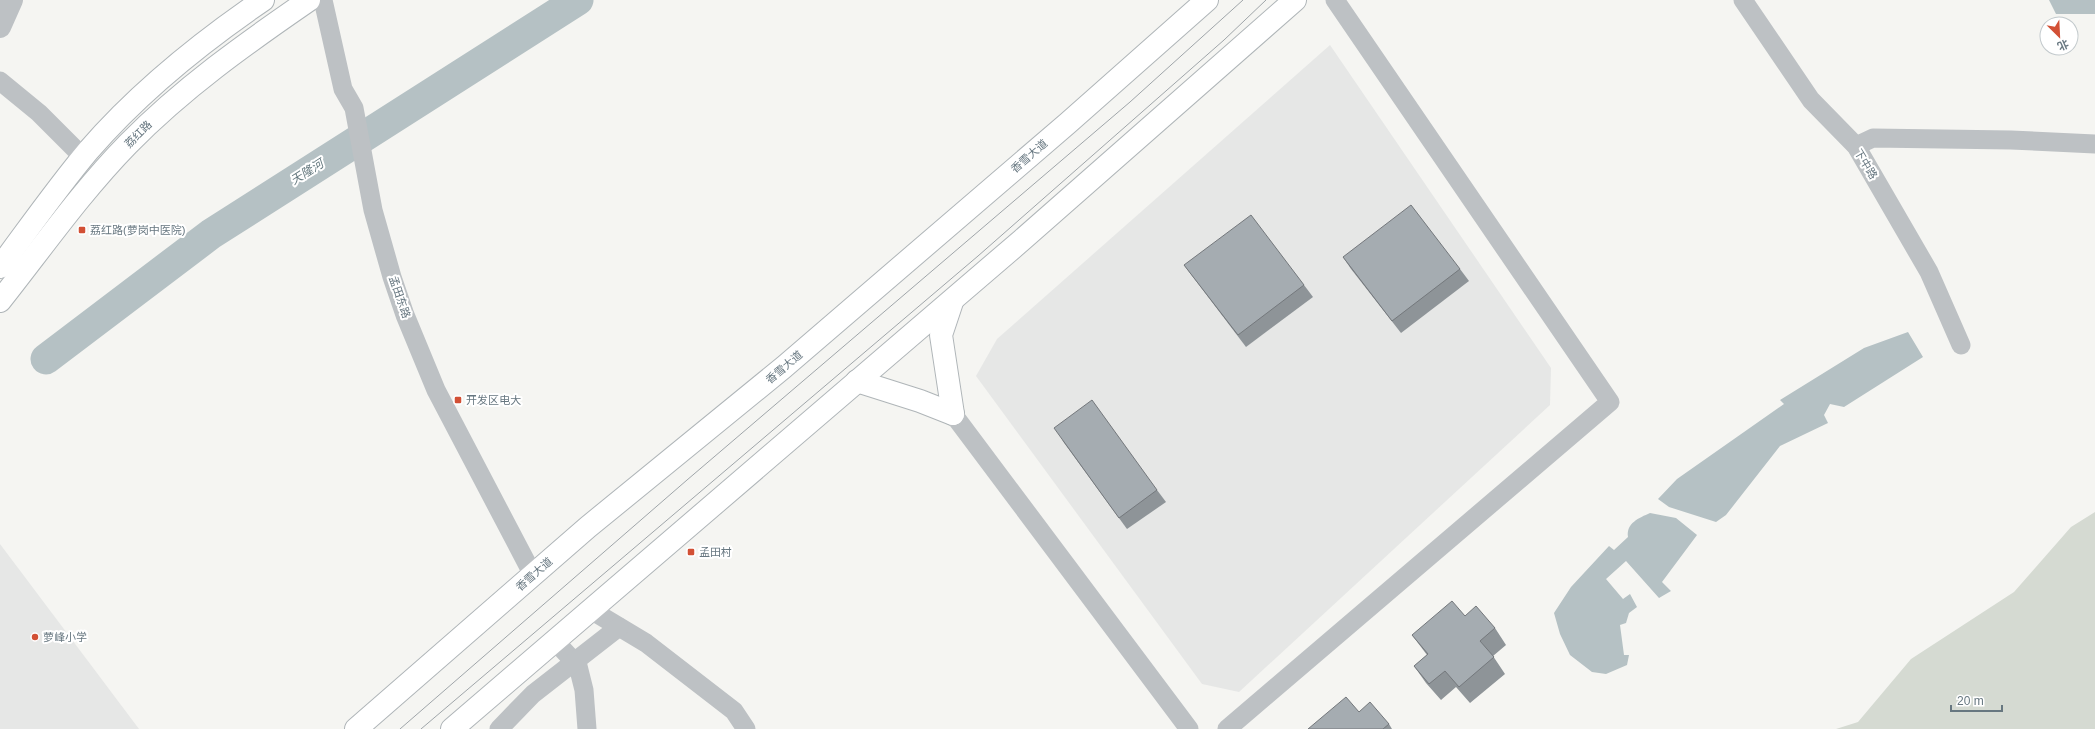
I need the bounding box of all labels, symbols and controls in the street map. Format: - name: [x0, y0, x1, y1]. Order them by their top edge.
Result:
- north arrow: [2039, 16, 2079, 56]
- text: 北: [2056, 37, 2071, 53]
- street label: 荔红路: [122, 118, 154, 150]
- street label: 香雪大道: [1008, 137, 1050, 175]
- street label: 下中路: [1852, 147, 1880, 181]
- water label: 天隆河: [288, 155, 328, 187]
- place label: 荔红路(萝岗中医院): [90, 224, 185, 236]
- marker: 荔红路(萝岗中医院): [77, 225, 87, 235]
- street label: 孟田东路: [387, 274, 413, 320]
- street label: 香雪大道: [763, 348, 805, 386]
- place label: 开发区电大: [466, 394, 521, 406]
- marker: 开发区电大: [453, 395, 463, 405]
- place label: 孟田村: [699, 546, 732, 558]
- marker: 孟田村: [686, 547, 696, 557]
- street label: 香雪大道: [513, 555, 555, 593]
- place label: 萝峰小学: [43, 631, 87, 643]
- marker: 萝峰小学: [30, 632, 40, 642]
- scale bar: [1951, 687, 2002, 713]
- text: 20 m: [1957, 694, 1984, 708]

